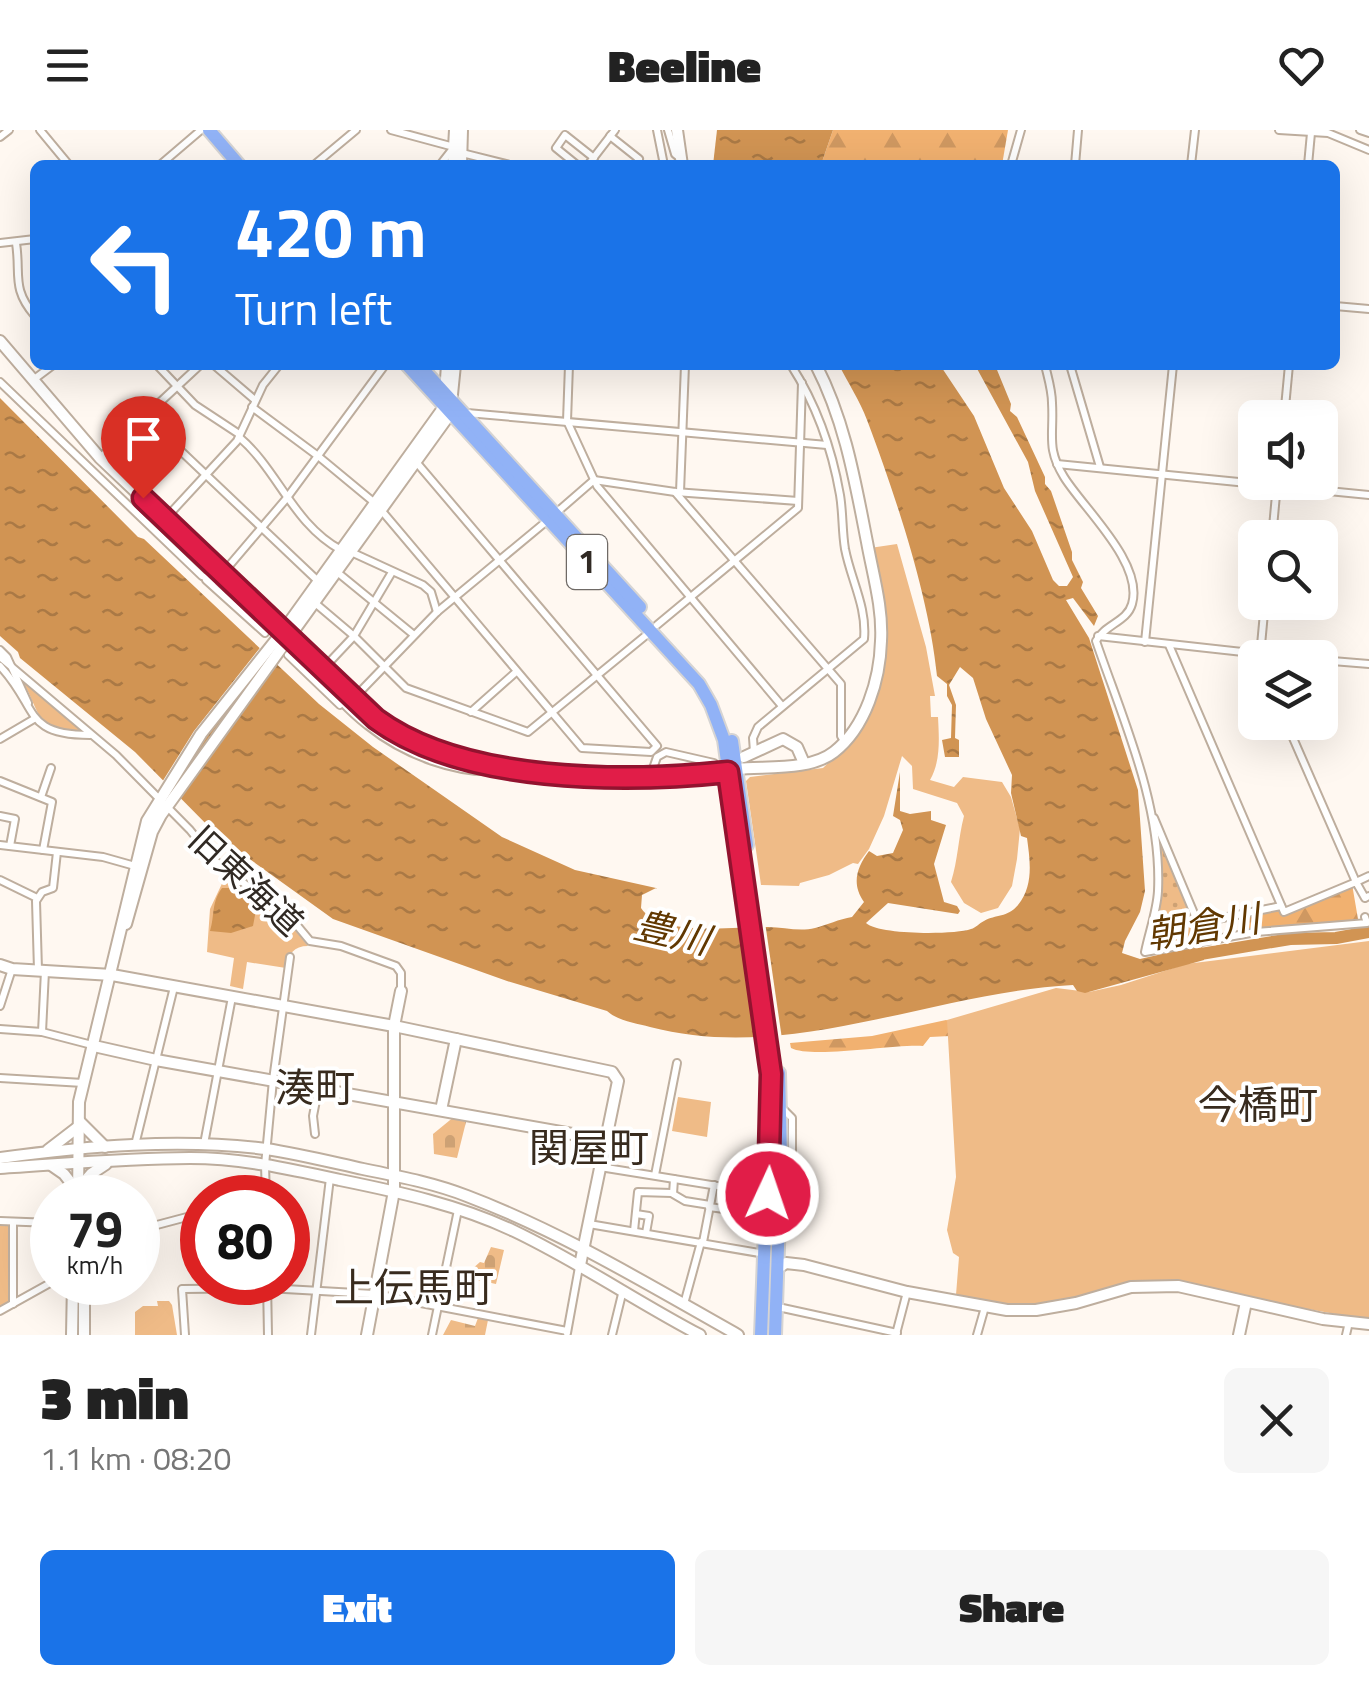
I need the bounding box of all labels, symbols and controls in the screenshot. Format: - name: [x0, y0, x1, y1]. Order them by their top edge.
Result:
- text: Beeline: [608, 31, 761, 99]
- icon: menu: [40, 38, 95, 93]
- icon: heart: [1274, 38, 1329, 93]
- text: 420 m: [235, 178, 427, 284]
- icon: left: [70, 200, 200, 330]
- text: Turn left: [235, 274, 392, 342]
- pin: [101, 396, 186, 499]
- map controls: [1238, 400, 1338, 740]
- button: sound: [1238, 400, 1338, 500]
- icon: arrive: [116, 411, 171, 466]
- button: search: [1238, 520, 1338, 620]
- road number: 1: [567, 535, 607, 589]
- button: layers: [1238, 640, 1338, 740]
- street label: 旧東海道: [177, 813, 316, 948]
- water label: 朝倉川: [1142, 888, 1268, 964]
- water label: 豊川: [629, 895, 720, 970]
- district label: 湊町: [275, 1057, 355, 1118]
- district label: 今橋町: [1198, 1074, 1318, 1135]
- district label: 関屋町: [529, 1117, 649, 1178]
- position arrow: [716, 1142, 820, 1246]
- speed limit sign: 80: [180, 1175, 310, 1305]
- text: 79: [67, 1190, 123, 1266]
- text: km/h: [67, 1246, 123, 1284]
- district label: 上伝馬町: [334, 1257, 494, 1318]
- text: 3 min: [40, 1351, 189, 1442]
- button: close: [1224, 1368, 1329, 1473]
- text: 1.1 km · 08:20: [40, 1434, 232, 1482]
- button: Exit: [40, 1550, 675, 1665]
- button: Share: [695, 1550, 1329, 1665]

